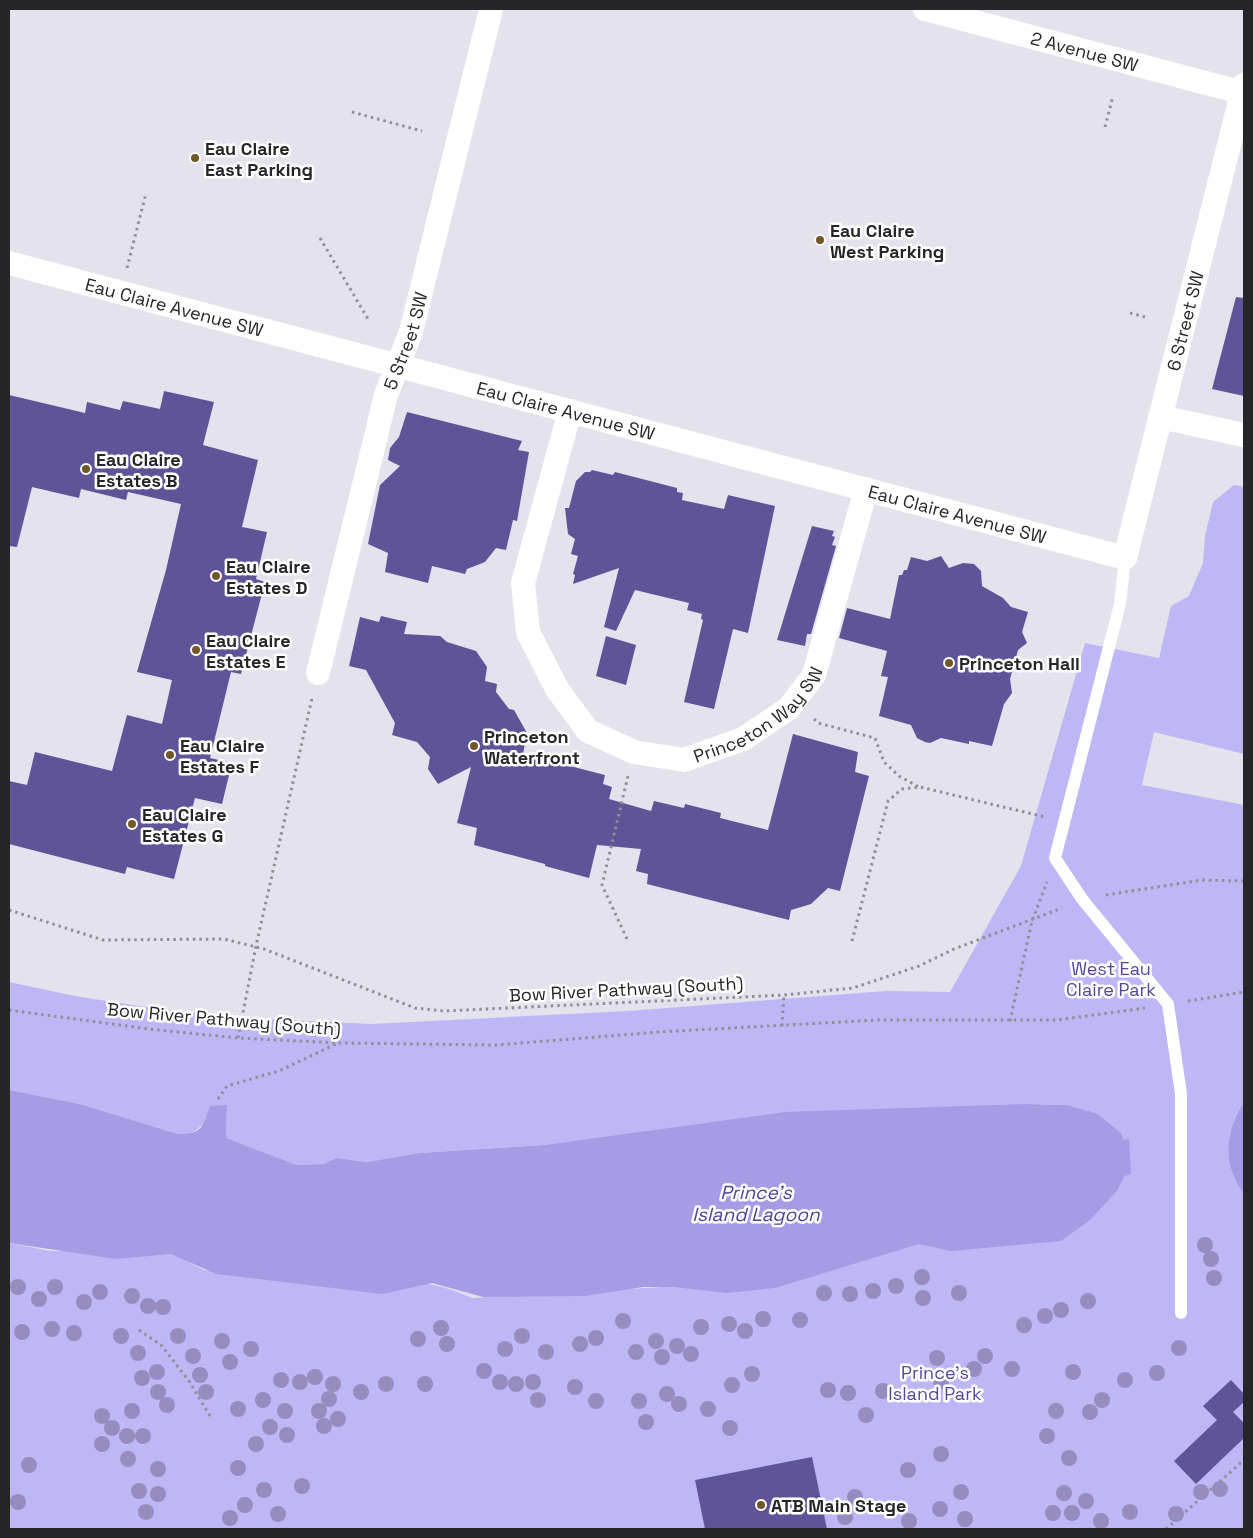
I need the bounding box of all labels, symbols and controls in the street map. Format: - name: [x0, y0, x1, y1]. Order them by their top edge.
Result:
- street label: 2 Avenue SW: [1028, 26, 1141, 76]
- place label: Eau Claire East Parking: [205, 137, 313, 181]
- marker: Eau Claire East Parking: [189, 152, 201, 164]
- place label: Eau Claire West Parking: [830, 219, 944, 263]
- marker: Eau Claire West Parking: [814, 234, 826, 246]
- street label: 6 Street SW: [1161, 268, 1208, 373]
- street label: Eau Claire Avenue SW: [83, 272, 266, 341]
- street label: 5 Street SW: [378, 289, 432, 393]
- street label: Eau Claire Avenue SW: [474, 376, 658, 445]
- place label: Eau Claire Estates B: [96, 448, 181, 492]
- marker: Eau Claire Estates B: [80, 463, 92, 475]
- street label: Eau Claire Avenue SW: [866, 479, 1049, 548]
- place label: Eau Claire Estates D: [226, 555, 311, 599]
- marker: Eau Claire Estates D: [210, 570, 222, 582]
- place label: Eau Claire Estates E: [206, 629, 291, 673]
- marker: Eau Claire Estates E: [190, 644, 202, 656]
- place label: Princeton Hall: [959, 652, 1080, 675]
- marker: Princeton Hall: [943, 657, 955, 669]
- street label: Princeton Way SW: [690, 664, 827, 767]
- place label: Princeton Waterfront: [484, 725, 580, 769]
- place label: Eau Claire Estates F: [180, 734, 265, 778]
- marker: Princeton Waterfront: [468, 740, 480, 752]
- marker: Eau Claire Estates F: [164, 749, 176, 761]
- place label: Eau Claire Estates G: [142, 803, 227, 847]
- marker: Eau Claire Estates G: [126, 818, 138, 830]
- park label: West Eau Claire Park: [1066, 957, 1156, 1001]
- street label: Bow River Pathway (South): [508, 971, 744, 1007]
- street label: Bow River Pathway (South): [106, 997, 342, 1041]
- water label: Prince's Island Lagoon: [692, 1180, 820, 1227]
- park label: Prince's Island Park: [888, 1361, 982, 1405]
- place label: ATB Main Stage: [771, 1494, 906, 1517]
- marker: ATB Main Stage: [755, 1499, 767, 1511]

